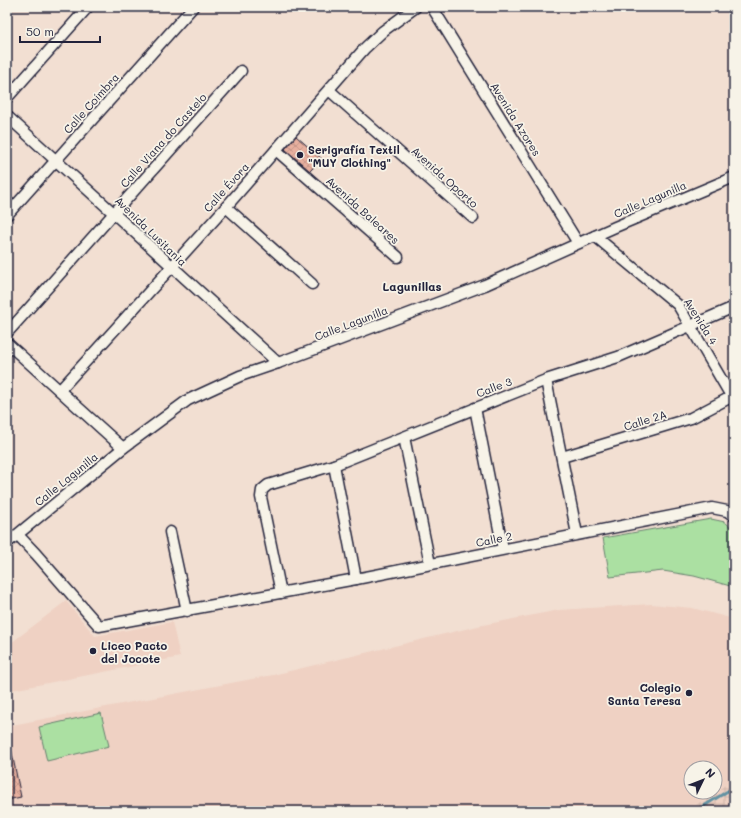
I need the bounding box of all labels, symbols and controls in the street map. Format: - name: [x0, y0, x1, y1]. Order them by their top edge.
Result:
- scale bar: [20, 18, 100, 44]
- text: 50 m: [26, 23, 54, 39]
- street label: Calle Coímbra: [60, 69, 122, 136]
- street label: Avenida Azores: [487, 79, 545, 159]
- street label: Calle Viana do Castelo: [116, 89, 210, 190]
- place label: Serigrafía Textil "MUY Clothing": [308, 142, 400, 170]
- street label: Avenida Oporto: [408, 143, 482, 211]
- marker: Serigrafía Textil "MUY Clothing": [295, 150, 305, 160]
- street label: Calle Évora: [200, 159, 252, 215]
- street label: Avenida Baleares: [323, 173, 403, 247]
- street label: Calle Lagunilla: [611, 177, 689, 221]
- street label: Avenida Lusitania: [112, 193, 190, 269]
- district label: Lagunillas: [382, 278, 442, 294]
- street label: Avenida 4: [681, 295, 722, 348]
- street label: Calle Lagunilla: [312, 302, 390, 344]
- street label: Calle 3: [474, 373, 514, 401]
- street label: Calle 2A: [622, 406, 668, 434]
- street label: Calle Lagunilla: [31, 449, 101, 509]
- street label: Calle 2: [475, 528, 513, 550]
- place label: Liceo Pacto del Jocote: [101, 638, 168, 666]
- marker: Liceo Pacto del Jocote: [88, 646, 98, 656]
- place label: Colegio Santa Teresa: [608, 680, 681, 708]
- marker: Colegio Santa Teresa: [684, 688, 694, 698]
- north arrow: [683, 760, 723, 800]
- text: N: [702, 765, 719, 781]

